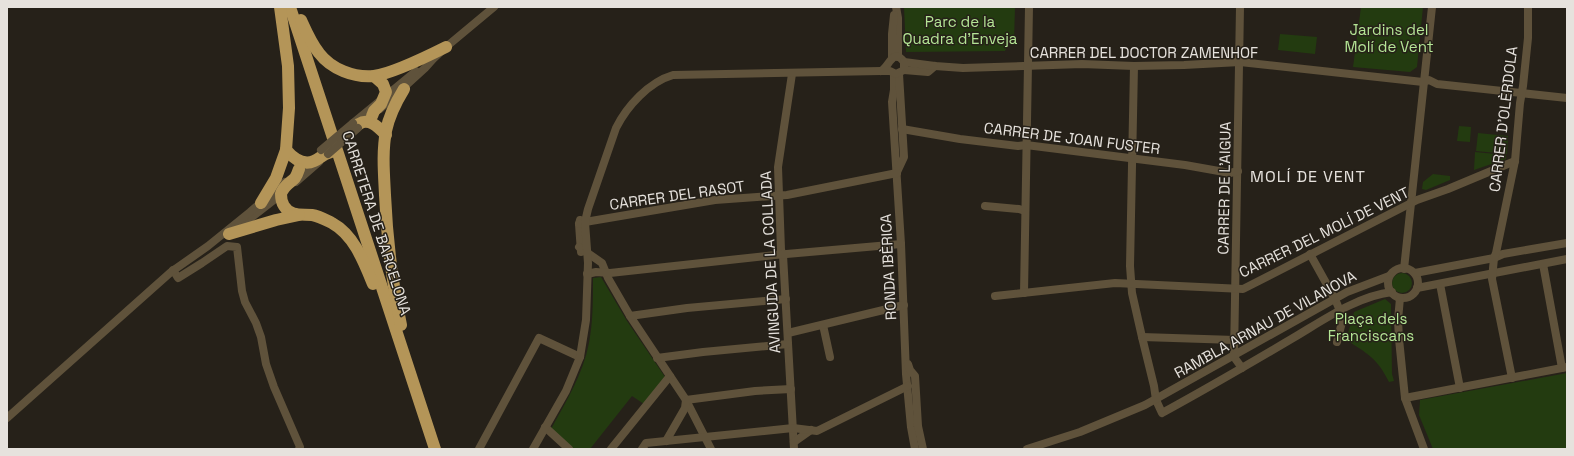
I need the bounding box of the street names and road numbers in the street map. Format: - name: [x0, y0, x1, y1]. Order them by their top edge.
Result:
- street label: CARRER DEL DOCTOR ZAMENHOF: [1030, 43, 1258, 62]
- street label: CARRER D'OLÈRDOLA: [1485, 44, 1521, 193]
- street label: CARRER DE JOAN FUSTER: [983, 118, 1161, 158]
- street label: CARRER DE L'AIGUA: [1213, 121, 1235, 255]
- street label: CARRETERA DE BARCELONA: [338, 128, 416, 318]
- street label: AVINGUDA DE LA COLLADA: [756, 170, 784, 354]
- street label: CARRER DEL RASOT: [608, 176, 746, 214]
- street label: CARRER DEL MOLÍ DE VENT: [1236, 182, 1412, 282]
- street label: RONDA IBÈRICA: [876, 213, 900, 321]
- street label: RAMBLA ARNAU DE VILANOVA: [1171, 266, 1360, 382]

